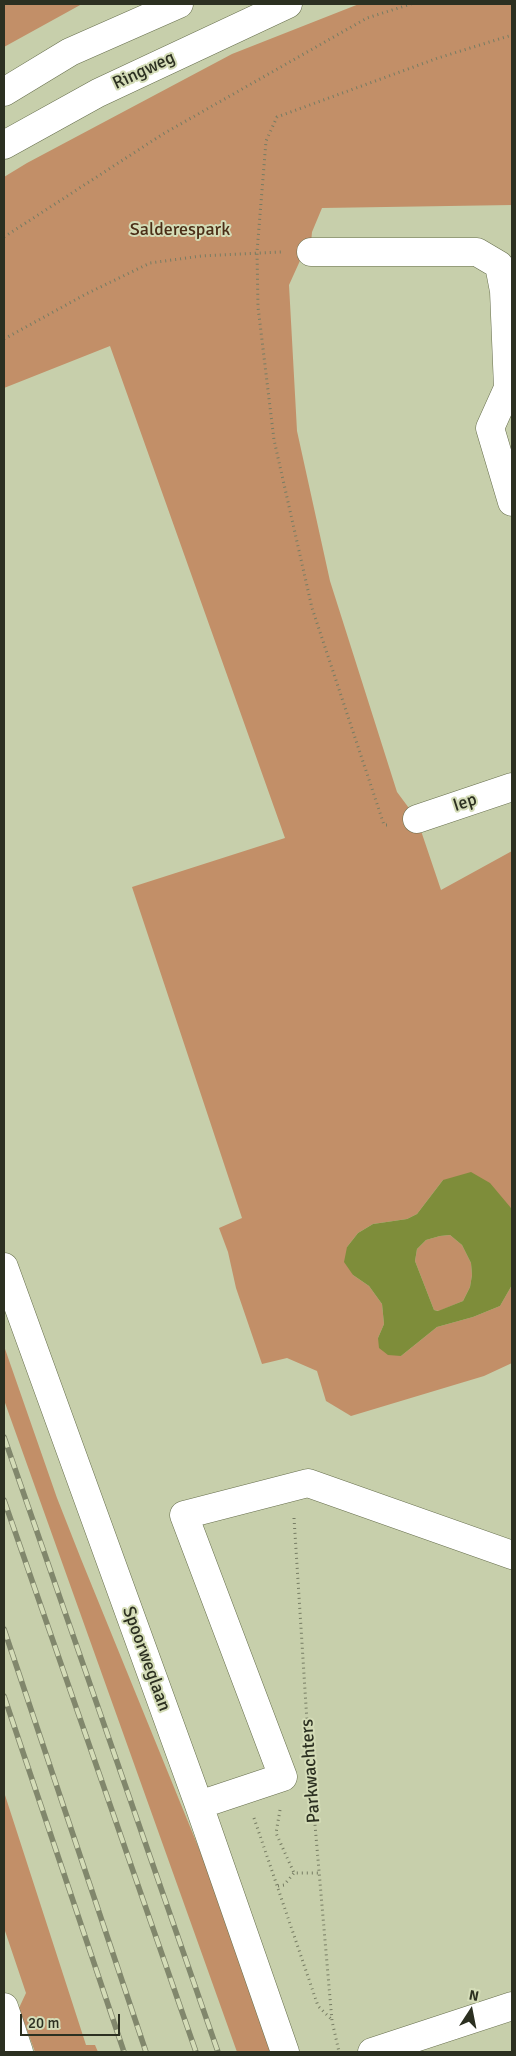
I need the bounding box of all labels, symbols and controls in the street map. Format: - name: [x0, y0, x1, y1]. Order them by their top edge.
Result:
- street label: Ringweg: [109, 47, 179, 95]
- park label: Salderespark: [130, 219, 230, 241]
- street label: Iep: [450, 789, 480, 817]
- street label: Spoorweglaan: [117, 1604, 175, 1714]
- street label: Parkwachters: [297, 1718, 325, 1824]
- north arrow: [446, 1986, 496, 2036]
- text: N: [468, 1987, 480, 2005]
- scale bar: [22, 2004, 122, 2036]
- text: 20 m: [28, 2014, 59, 2032]

